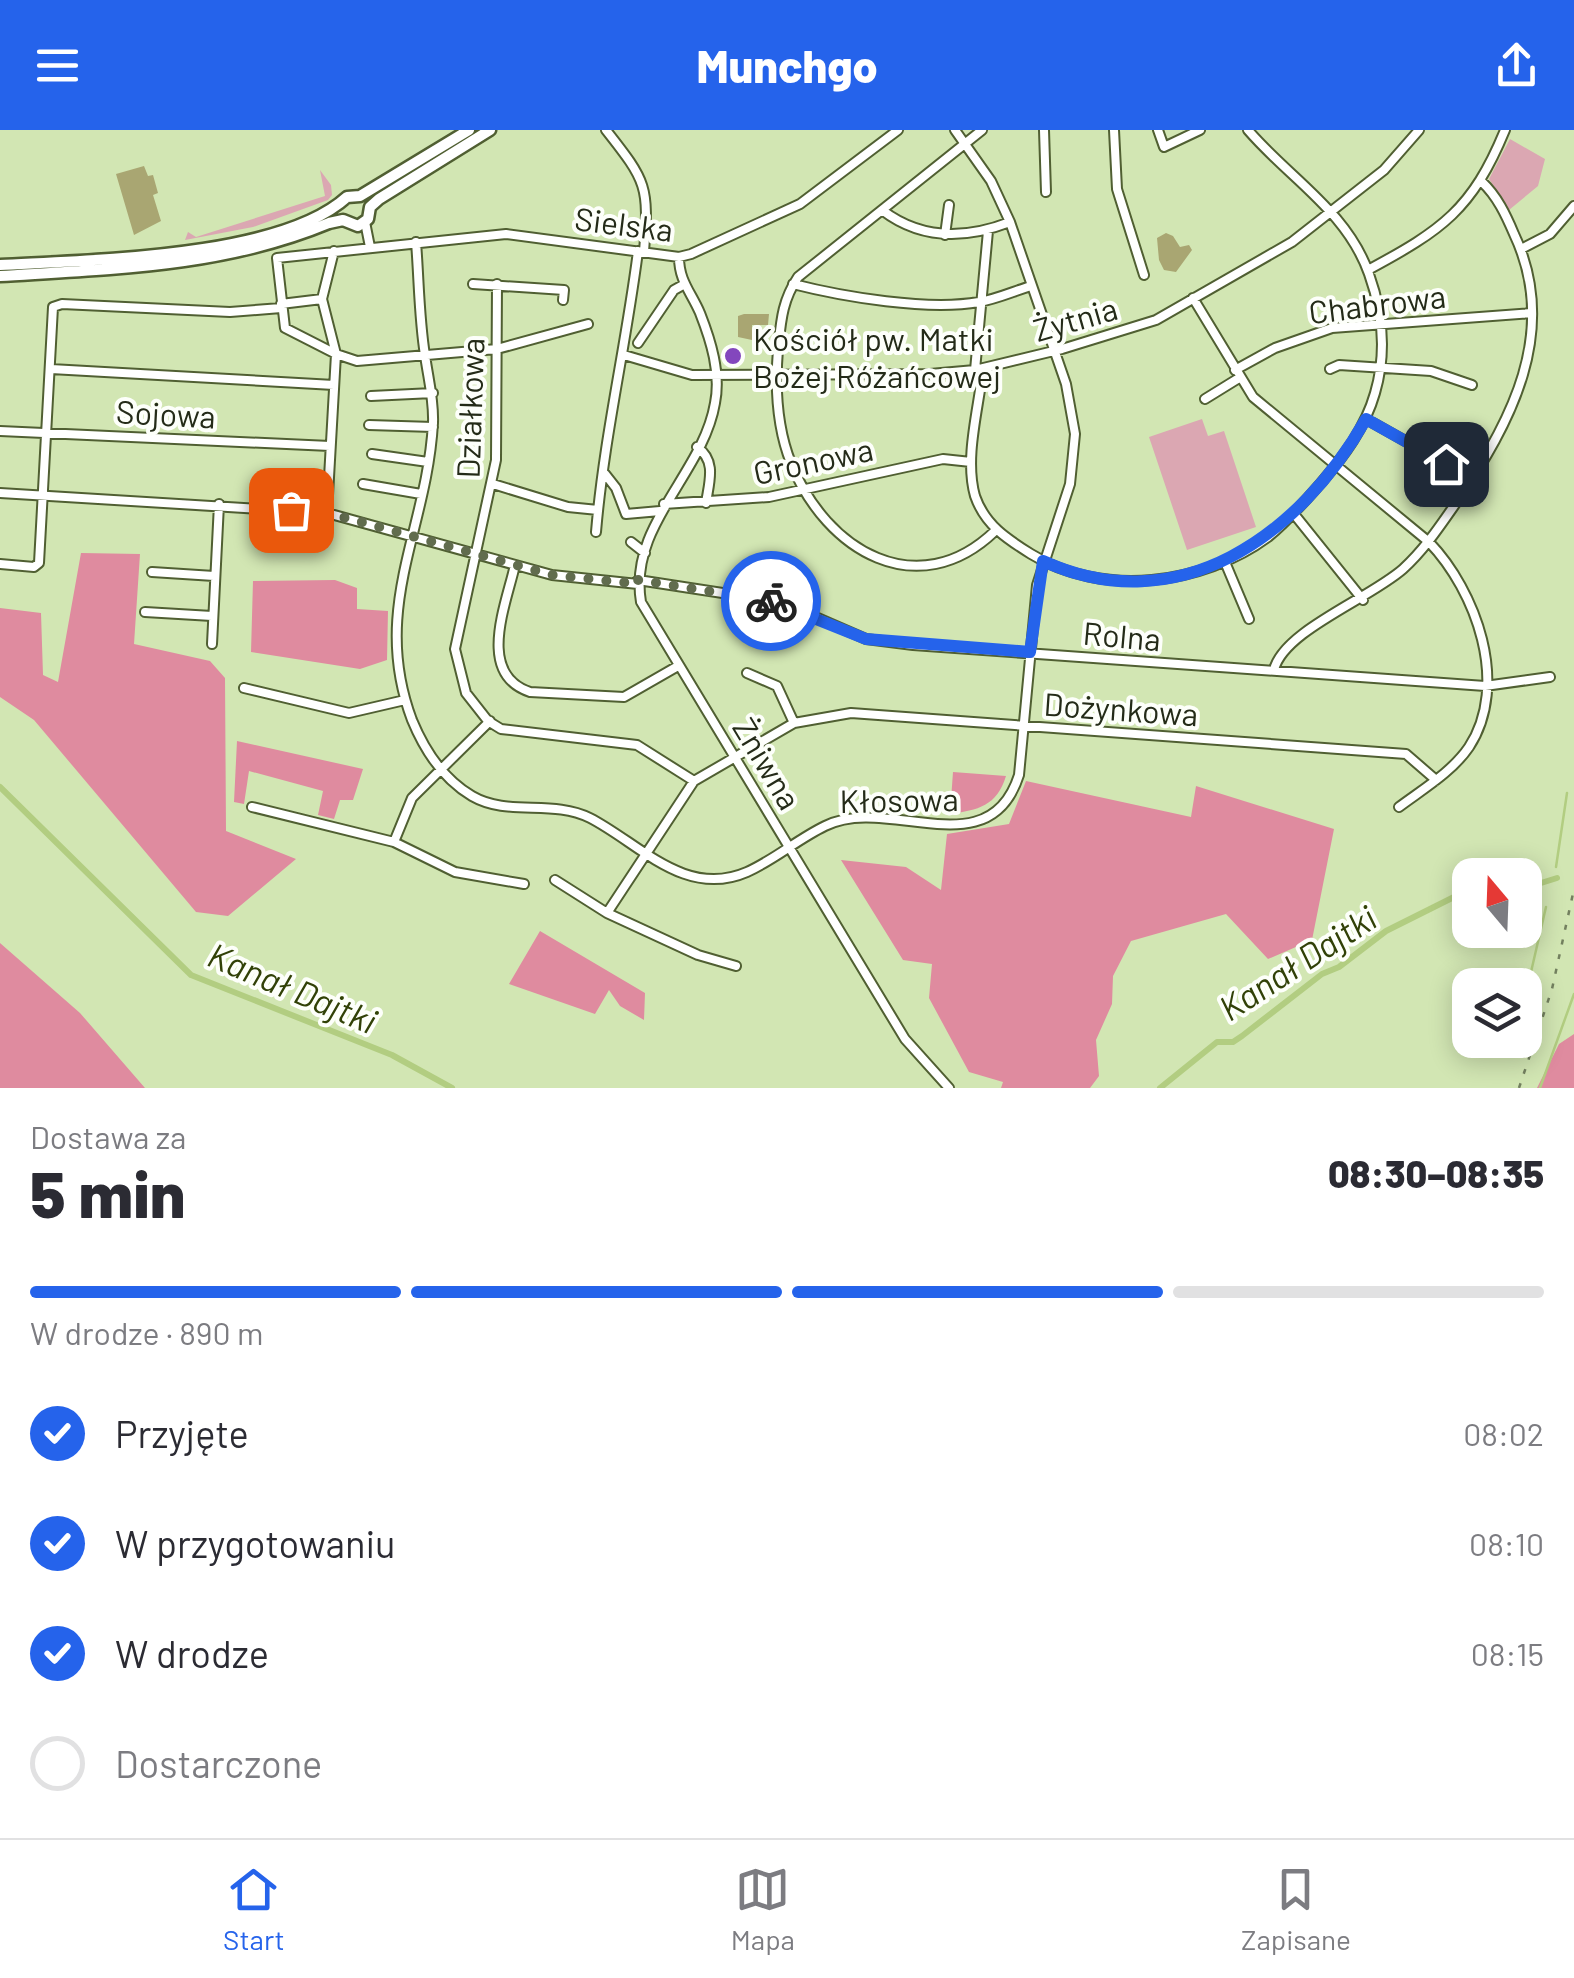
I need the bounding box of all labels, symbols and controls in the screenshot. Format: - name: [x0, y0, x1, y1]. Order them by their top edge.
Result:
- icon: menu: [30, 38, 85, 93]
- text: Munchgo: [696, 38, 878, 92]
- icon: share: [1489, 38, 1544, 93]
- street label: Sielska: [573, 198, 675, 248]
- street label: Chabrowa: [1306, 276, 1448, 330]
- street label: Żytnia: [1029, 288, 1121, 348]
- place label: Kościół pw. Matki Bożej Różańcowej: [753, 319, 1001, 394]
- street label: Działkowa: [448, 337, 490, 479]
- marker: Kościół pw. Matki Bożej Różańcowej: [722, 345, 744, 367]
- street label: Sojowa: [115, 391, 217, 435]
- pin: [1404, 422, 1489, 507]
- street label: Gronowa: [750, 429, 876, 491]
- icon: home: [1419, 437, 1474, 492]
- pin: [249, 468, 334, 553]
- icon: bag: [264, 483, 319, 538]
- courier: [721, 551, 821, 651]
- icon: bike: [744, 574, 799, 629]
- street label: Rolna: [1082, 613, 1162, 657]
- street label: Dożynkowa: [1042, 684, 1200, 732]
- street label: Żniwna: [726, 711, 810, 815]
- street label: Kłosowa: [839, 779, 959, 819]
- north arrow: [1452, 858, 1542, 948]
- map controls: [1452, 858, 1542, 1058]
- water label: Kanał Dajtki: [1210, 895, 1384, 1028]
- water label: Kanał Dajtki: [202, 933, 384, 1041]
- button: layers: [1452, 968, 1542, 1058]
- text: Dostawa za: [30, 1117, 186, 1155]
- text: 08:30–08:35: [1328, 1150, 1544, 1196]
- text: 5 min: [30, 1153, 185, 1231]
- text: W drodze · 890 m: [30, 1313, 263, 1351]
- icon: check: [30, 1406, 85, 1461]
- text: Przyjęte: [115, 1410, 249, 1456]
- text: 08:02: [1463, 1414, 1544, 1452]
- icon: check: [30, 1516, 85, 1571]
- text: W przygotowaniu: [115, 1520, 395, 1566]
- text: 08:10: [1469, 1524, 1544, 1562]
- icon: check: [30, 1626, 85, 1681]
- text: W drodze: [115, 1630, 269, 1676]
- text: 08:15: [1471, 1634, 1544, 1672]
- text: Dostarczone: [115, 1740, 322, 1786]
- tab: Start: [223, 1862, 285, 1956]
- tab: Mapa: [731, 1862, 795, 1956]
- tab: Zapisane: [1241, 1862, 1351, 1956]

